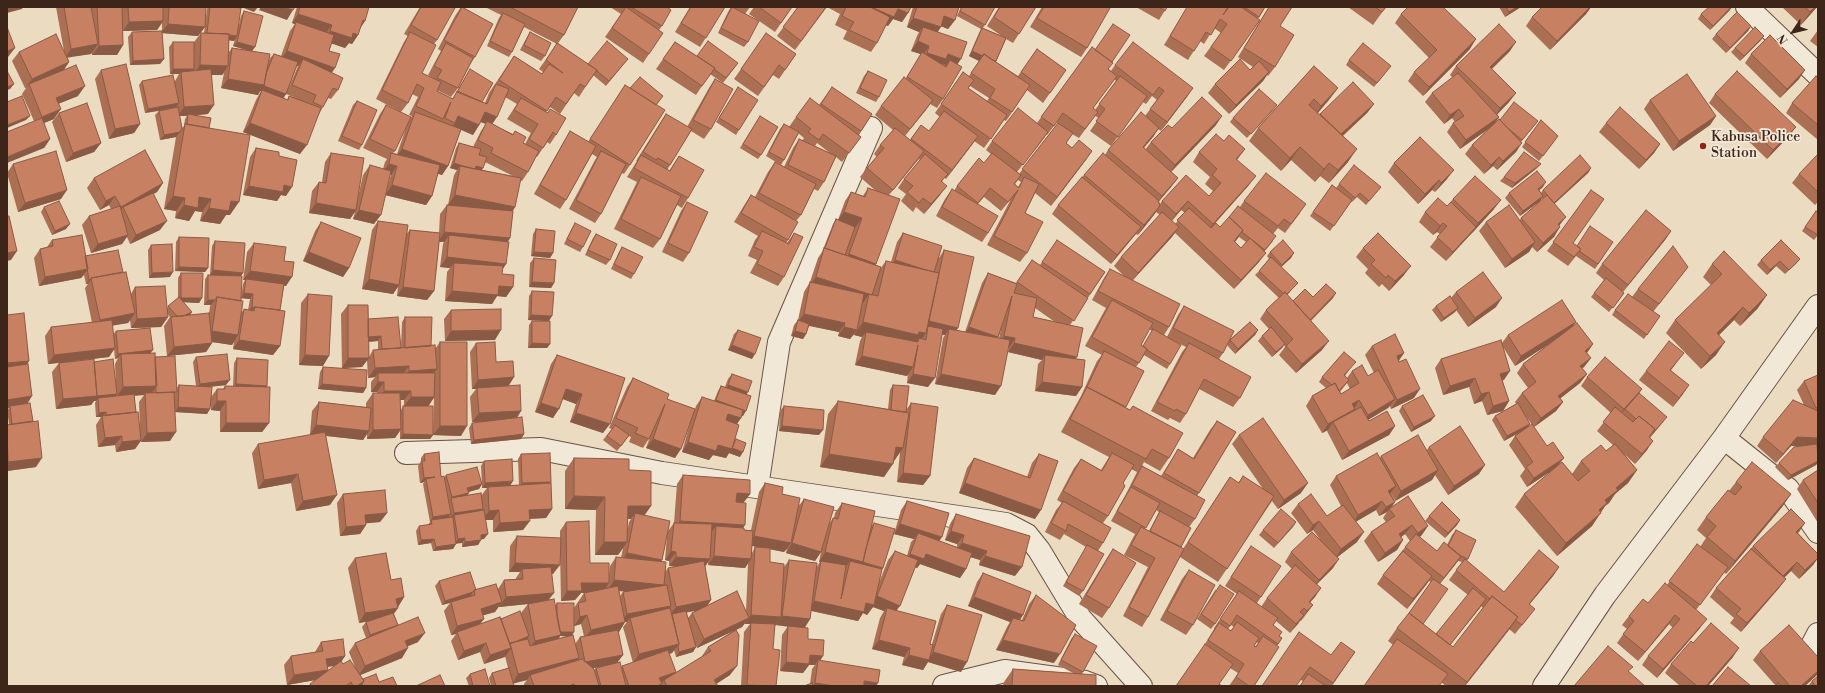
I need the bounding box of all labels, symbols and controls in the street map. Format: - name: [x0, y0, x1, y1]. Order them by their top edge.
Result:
- north arrow: [1773, 12, 1813, 52]
- text: N: [1775, 31, 1791, 46]
- place label: Kabusa Police Station: [1711, 130, 1800, 162]
- marker: Kabusa Police Station: [1698, 141, 1708, 151]

